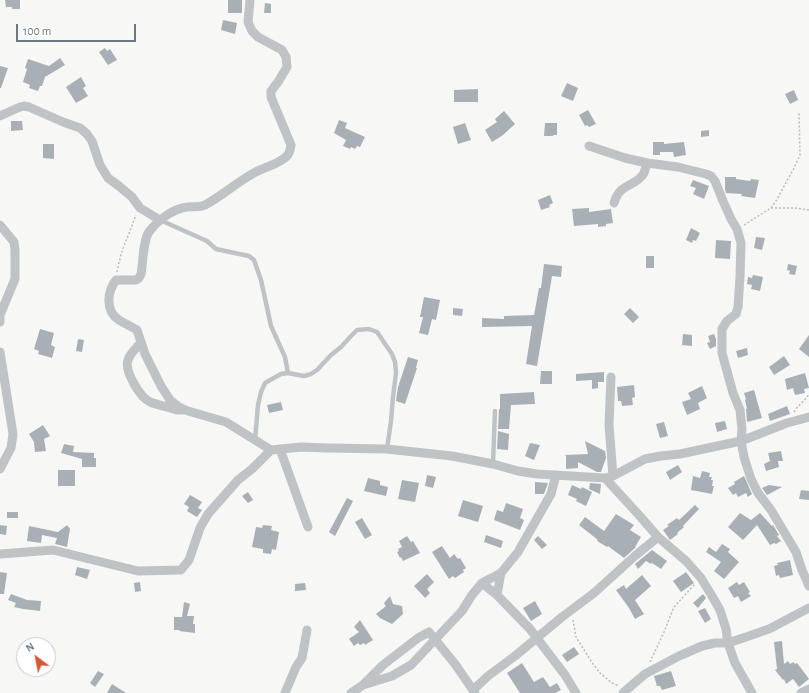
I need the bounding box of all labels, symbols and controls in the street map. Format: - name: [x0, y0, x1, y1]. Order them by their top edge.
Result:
- scale bar: [18, 16, 138, 42]
- text: 100 m: [23, 25, 51, 37]
- north arrow: [16, 637, 56, 677]
- text: N: [24, 641, 36, 654]

